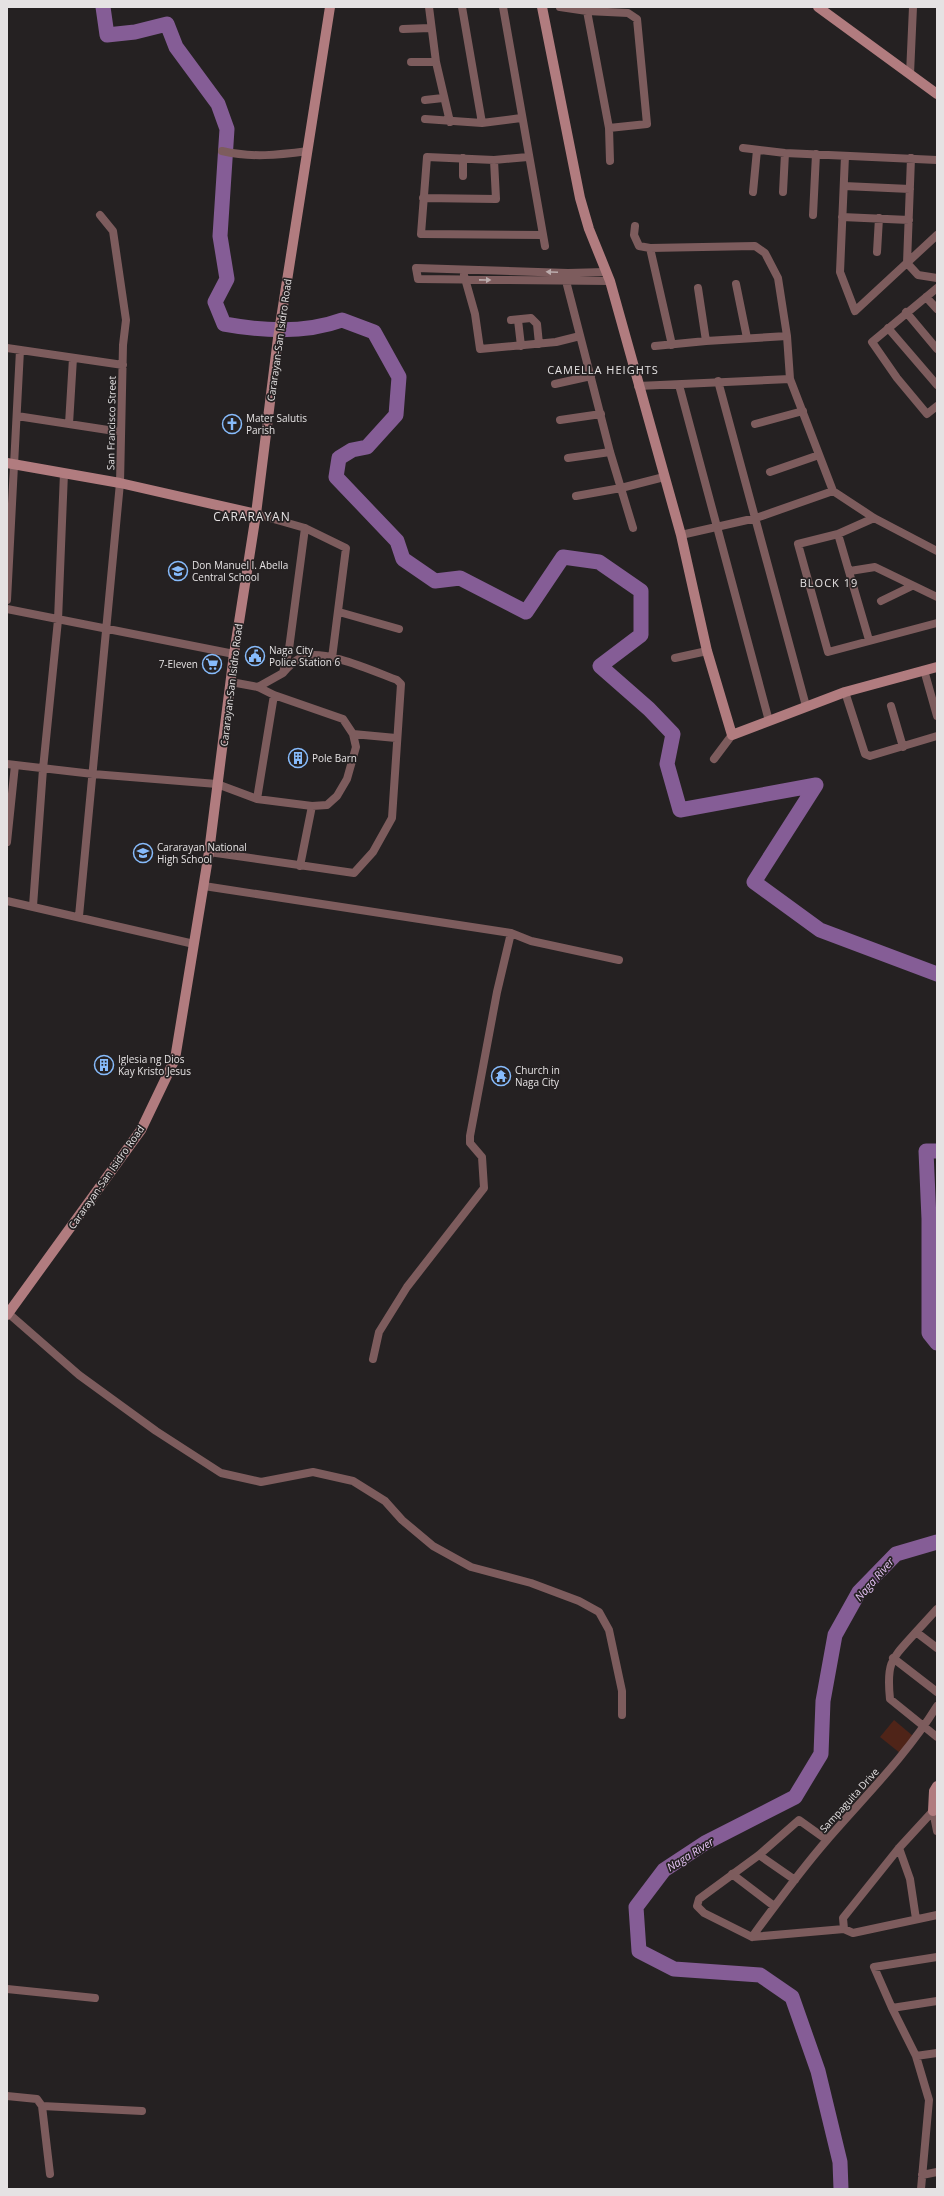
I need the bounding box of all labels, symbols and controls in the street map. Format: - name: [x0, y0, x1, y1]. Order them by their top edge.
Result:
- one-way arrow: [546, 269, 558, 276]
- one-way arrow: [479, 277, 492, 283]
- street label: Cararayan-San Isidro Road: [263, 278, 295, 402]
- district label: CAMELLA HEIGHTS: [547, 362, 659, 377]
- street label: San Francisco Street: [103, 375, 119, 470]
- place label: Mater Salutis Parish: [246, 411, 307, 437]
- church icon: Mater Salutis Parish: [221, 413, 243, 435]
- district label: CARARAYAN: [213, 508, 291, 525]
- place label: Don Manuel I. Abella Central School: [192, 558, 288, 584]
- school or university icon: Don Manuel I. Abella Central School: [167, 560, 189, 582]
- district label: BLOCK 19: [800, 575, 858, 590]
- street label: Cararayan-San Isidro Road: [217, 623, 245, 747]
- place label: Naga City Police Station 6: [269, 643, 341, 669]
- public building icon: Naga City Police Station 6: [244, 645, 266, 667]
- supermarket icon: 7-Eleven: [201, 653, 223, 675]
- place label: 7-Eleven: [159, 657, 198, 671]
- building icon: Pole Barn: [287, 747, 309, 769]
- place label: Pole Barn: [312, 751, 357, 765]
- place label: Cararayan National High School: [157, 840, 247, 866]
- school or university icon: Cararayan National High School: [132, 842, 154, 864]
- place label: Iglesia ng Dios Kay Kristo Jesus: [118, 1052, 191, 1078]
- building icon: Iglesia ng Dios Kay Kristo Jesus: [93, 1054, 115, 1076]
- place label: Church in Naga City: [515, 1063, 560, 1089]
- temple icon: Church in Naga City: [490, 1065, 512, 1087]
- street label: Cararayan-San Isidro Road: [65, 1122, 147, 1232]
- water label: Naga River: [851, 1554, 897, 1604]
- street label: Sampaguita Drive: [816, 1764, 882, 1835]
- water label: Naga River: [664, 1833, 717, 1874]

